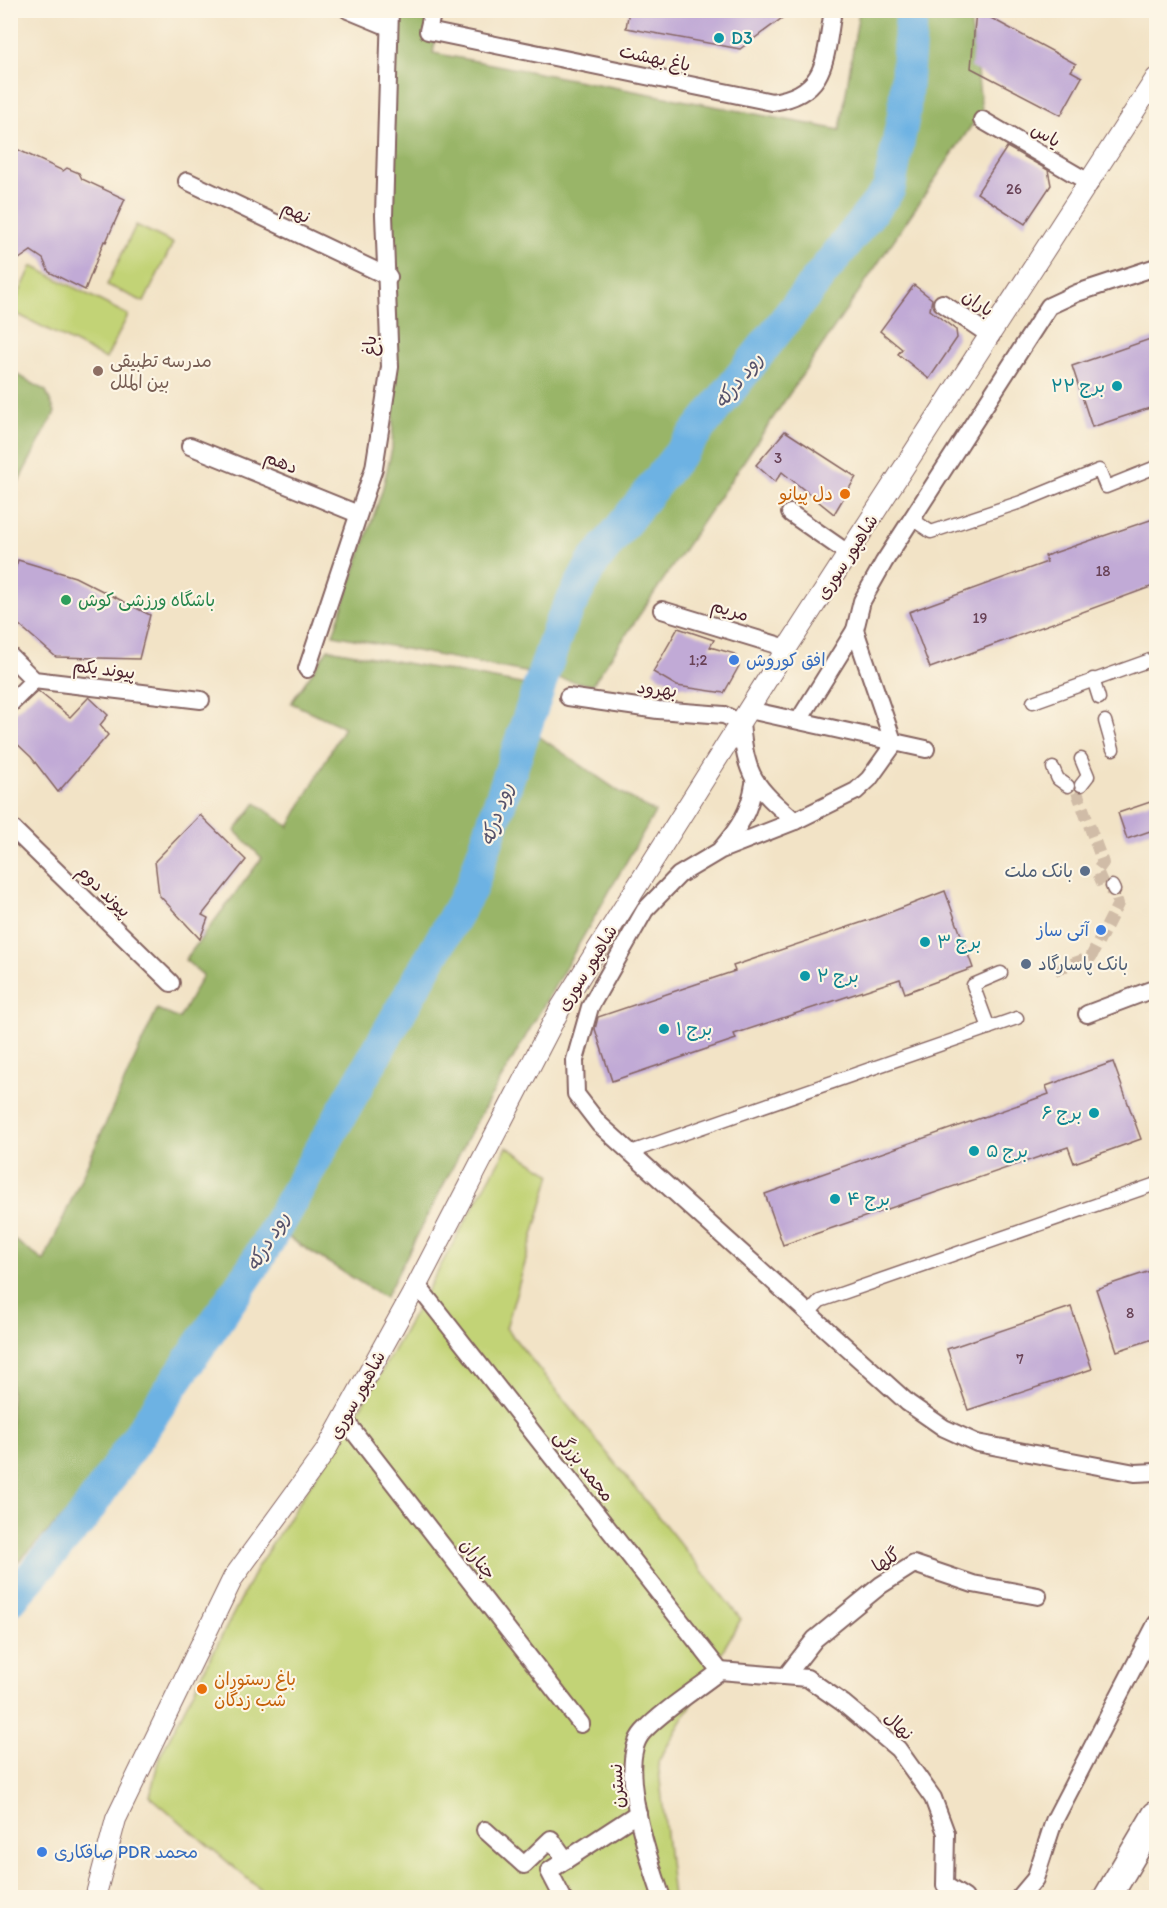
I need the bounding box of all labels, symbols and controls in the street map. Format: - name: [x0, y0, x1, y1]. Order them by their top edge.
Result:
- place label: D3: [731, 27, 753, 49]
- marker: D3: [712, 31, 726, 45]
- street label: باغ بهشت: [617, 40, 693, 77]
- street label: یاس: [1027, 118, 1065, 152]
- house number: 26: [1006, 180, 1022, 198]
- street label: نهم: [277, 196, 314, 231]
- street label: باران: [958, 285, 998, 321]
- street label: باغ: [359, 335, 382, 357]
- water label: رود درکه: [708, 347, 768, 413]
- place label: مدرسه تطبیقی بین الملل: [110, 350, 212, 393]
- marker: مدرسه تطبیقی بین الملل: [91, 364, 105, 378]
- place label: برج ۲۲: [1051, 375, 1105, 398]
- marker: برج ۲۲: [1110, 379, 1124, 393]
- street label: دهم: [260, 445, 301, 481]
- house number: 3: [774, 449, 782, 467]
- place label: دل پیانو: [777, 483, 833, 506]
- marker: دل پیانو: [838, 487, 852, 501]
- street label: شاهپور سوری: [811, 510, 884, 604]
- house number: 18: [1095, 562, 1111, 580]
- place label: باشگاه ورزشی کوش: [78, 589, 215, 611]
- marker: باشگاه ورزشی کوش: [59, 593, 73, 607]
- street label: مریم: [708, 594, 751, 629]
- house number: 19: [973, 609, 988, 627]
- place label: افق کوروش: [746, 649, 826, 671]
- house number: 1;2: [689, 651, 707, 669]
- marker: افق کوروش: [727, 653, 741, 667]
- street label: پیوند یکم: [71, 654, 136, 687]
- street label: بهرود: [636, 676, 678, 702]
- water label: رود درکه: [474, 779, 518, 848]
- street label: پیوند دوم: [70, 860, 136, 924]
- place label: بانک ملت: [1005, 860, 1073, 882]
- marker: بانک ملت: [1078, 864, 1092, 878]
- place label: آتی ساز: [1035, 919, 1091, 941]
- street label: شاهپور سوری: [552, 921, 623, 1016]
- marker: آتی ساز: [1094, 923, 1108, 937]
- place label: برج ۳: [937, 931, 981, 954]
- marker: برج ۳: [918, 935, 932, 949]
- place label: بانک پاسارگاد: [1038, 953, 1128, 976]
- marker: بانک پاسارگاد: [1019, 957, 1033, 971]
- place label: برج ۲: [817, 965, 859, 988]
- marker: برج ۲: [798, 969, 812, 983]
- place label: برج ۱: [676, 1018, 712, 1041]
- marker: برج ۱: [657, 1022, 671, 1036]
- place label: برج ۶: [1041, 1102, 1082, 1125]
- marker: برج ۶: [1087, 1106, 1101, 1120]
- place label: برج ۵: [986, 1140, 1028, 1163]
- marker: برج ۵: [967, 1144, 981, 1158]
- place label: برج ۴: [847, 1188, 890, 1211]
- marker: برج ۴: [828, 1192, 842, 1206]
- water label: رود درکه: [240, 1207, 294, 1275]
- house number: 8: [1126, 1304, 1134, 1322]
- street label: شاهپور سوری: [324, 1347, 391, 1443]
- house number: 7: [1016, 1350, 1024, 1368]
- street label: محمد بزرگی: [549, 1426, 619, 1506]
- street label: چناران: [455, 1534, 501, 1584]
- street label: گلها: [868, 1543, 904, 1577]
- place label: باغ رستوران شب زدگان: [214, 1668, 296, 1711]
- marker: باغ رستوران شب زدگان: [195, 1682, 209, 1696]
- street label: نهال: [879, 1707, 919, 1745]
- street label: نسترن: [605, 1763, 629, 1809]
- place label: صافکاری PDR محمد: [54, 1841, 198, 1863]
- marker: صافکاری PDR محمد: [35, 1845, 49, 1859]

